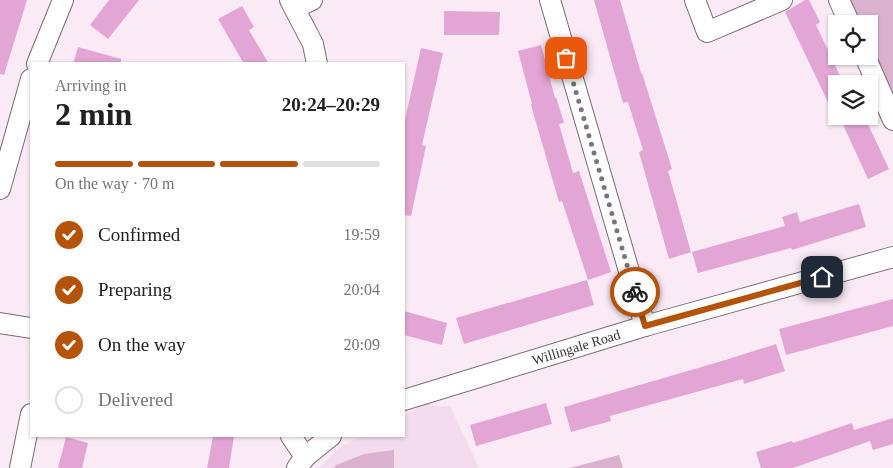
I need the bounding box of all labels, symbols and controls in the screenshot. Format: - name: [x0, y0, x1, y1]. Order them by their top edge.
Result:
- map controls: [828, 15, 878, 125]
- button: locate: [828, 15, 878, 65]
- pin: [545, 37, 587, 79]
- icon: bag: [552, 44, 580, 72]
- button: layers: [828, 75, 878, 125]
- text: Arriving in: [55, 77, 127, 94]
- text: 20:24–20:29: [282, 94, 380, 115]
- text: 2 min: [55, 96, 132, 132]
- text: On the way · 70 m: [55, 175, 175, 192]
- icon: check: [55, 221, 83, 249]
- text: Confirmed: [98, 224, 180, 245]
- text: 19:59: [344, 226, 380, 243]
- pin: [801, 256, 843, 298]
- icon: home: [808, 263, 836, 291]
- courier: [610, 267, 660, 317]
- icon: check: [55, 276, 83, 304]
- icon: bike: [621, 278, 649, 306]
- text: Preparing: [98, 279, 172, 300]
- text: 20:04: [344, 281, 380, 298]
- street label: Willingale Road: [530, 327, 622, 368]
- icon: check: [55, 331, 83, 359]
- text: On the way: [98, 334, 186, 355]
- text: 20:09: [344, 336, 380, 353]
- text: Delivered: [98, 389, 173, 410]

